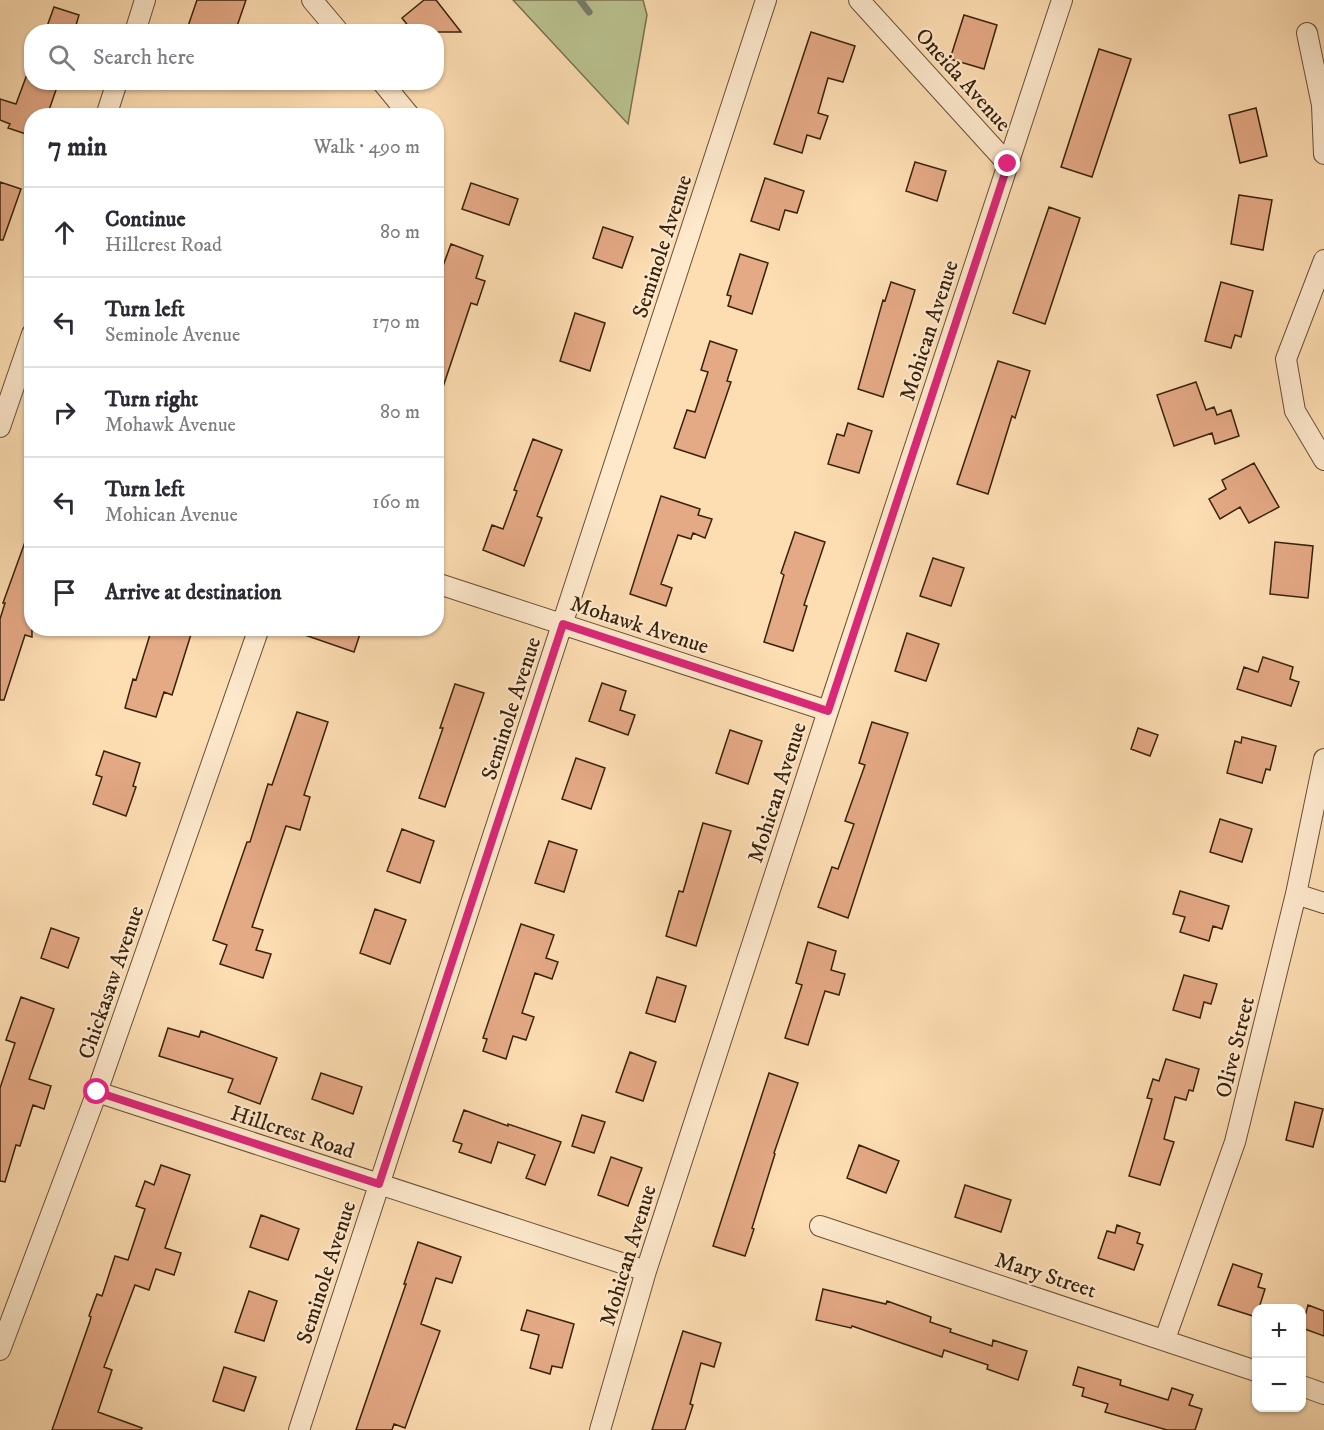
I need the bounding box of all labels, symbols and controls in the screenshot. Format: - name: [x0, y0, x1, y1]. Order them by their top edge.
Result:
- street label: Oneida Avenue: [909, 23, 1017, 137]
- search box: [24, 24, 444, 90]
- icon: search: [45, 41, 78, 74]
- text: Search here: [93, 44, 195, 71]
- text: 7 min: [48, 131, 107, 164]
- text: Walk · 490 m: [313, 135, 420, 160]
- route end: [994, 150, 1020, 176]
- street label: Seminole Avenue: [627, 172, 698, 321]
- text: Continue: [105, 206, 186, 233]
- icon: ahead: [48, 216, 81, 249]
- text: 80 m: [380, 220, 420, 245]
- text: Hillcrest Road: [105, 233, 222, 258]
- street label: Mohican Avenue: [894, 257, 965, 404]
- text: Turn left: [105, 296, 185, 323]
- icon: left: [48, 306, 81, 339]
- text: 170 m: [372, 310, 420, 335]
- text: Seminole Avenue: [105, 323, 240, 348]
- text: Turn right: [105, 386, 198, 413]
- icon: right: [48, 396, 81, 429]
- text: 80 m: [380, 400, 420, 425]
- text: Mohawk Avenue: [105, 413, 236, 438]
- text: Turn left: [105, 476, 185, 503]
- icon: left: [48, 486, 81, 519]
- text: 160 m: [372, 490, 420, 515]
- text: Mohican Avenue: [105, 503, 238, 528]
- icon: arrive: [48, 576, 81, 609]
- text: Arrive at destination: [105, 579, 282, 606]
- street label: Mohawk Avenue: [567, 590, 712, 661]
- street label: Seminole Avenue: [476, 634, 547, 783]
- street label: Mohican Avenue: [742, 719, 813, 866]
- street label: Chickasaw Avenue: [73, 902, 150, 1063]
- street label: Olive Street: [1210, 994, 1261, 1101]
- route start: [83, 1078, 109, 1104]
- street label: Hillcrest Road: [227, 1100, 358, 1165]
- street label: Mohican Avenue: [594, 1182, 663, 1329]
- street label: Seminole Avenue: [291, 1198, 362, 1347]
- street label: Mary Street: [992, 1246, 1100, 1304]
- map controls: [1252, 1304, 1306, 1412]
- button: +: [1252, 1304, 1306, 1358]
- button: −: [1252, 1358, 1306, 1412]

